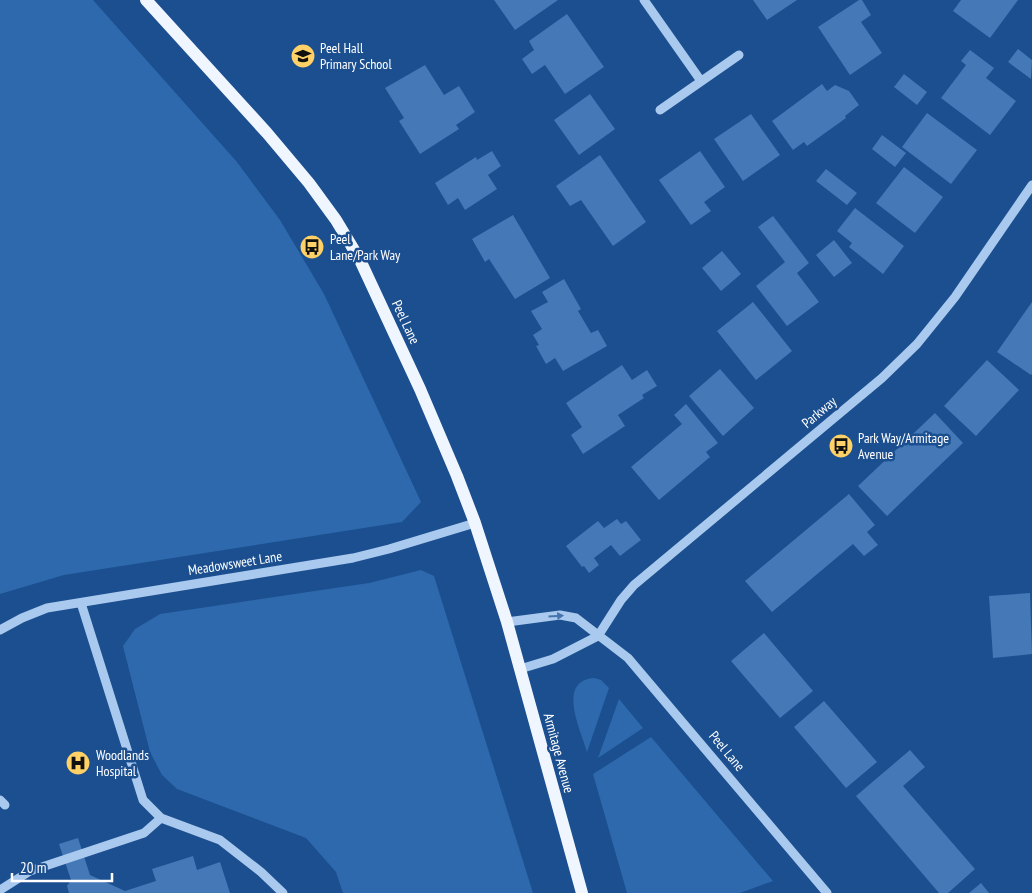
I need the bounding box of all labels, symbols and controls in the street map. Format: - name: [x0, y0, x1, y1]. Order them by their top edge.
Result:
- place label: Peel Hall Primary School: [320, 39, 392, 73]
- school or university icon: Peel Hall Primary School: [290, 43, 316, 69]
- place label: Peel Lane/Park Way: [330, 230, 401, 264]
- bus stop icon: Peel Lane/Park Way: [299, 234, 325, 260]
- street label: Peel Lane: [388, 297, 424, 347]
- street label: Parkway: [798, 392, 841, 432]
- place label: Park Way/Armitage Avenue: [858, 429, 949, 463]
- bus stop icon: Park Way/Armitage Avenue: [828, 433, 854, 459]
- street label: Meadowsweet Lane: [187, 547, 283, 579]
- one-way arrow: [548, 612, 564, 620]
- street label: Armitage Avenue: [540, 711, 578, 795]
- street label: Peel Lane: [705, 727, 749, 775]
- place label: Woodlands Hospital: [96, 746, 149, 780]
- hospital icon: Woodlands Hospital: [65, 750, 91, 776]
- scale bar: [12, 850, 112, 882]
- text: 20 m: [20, 858, 46, 877]

